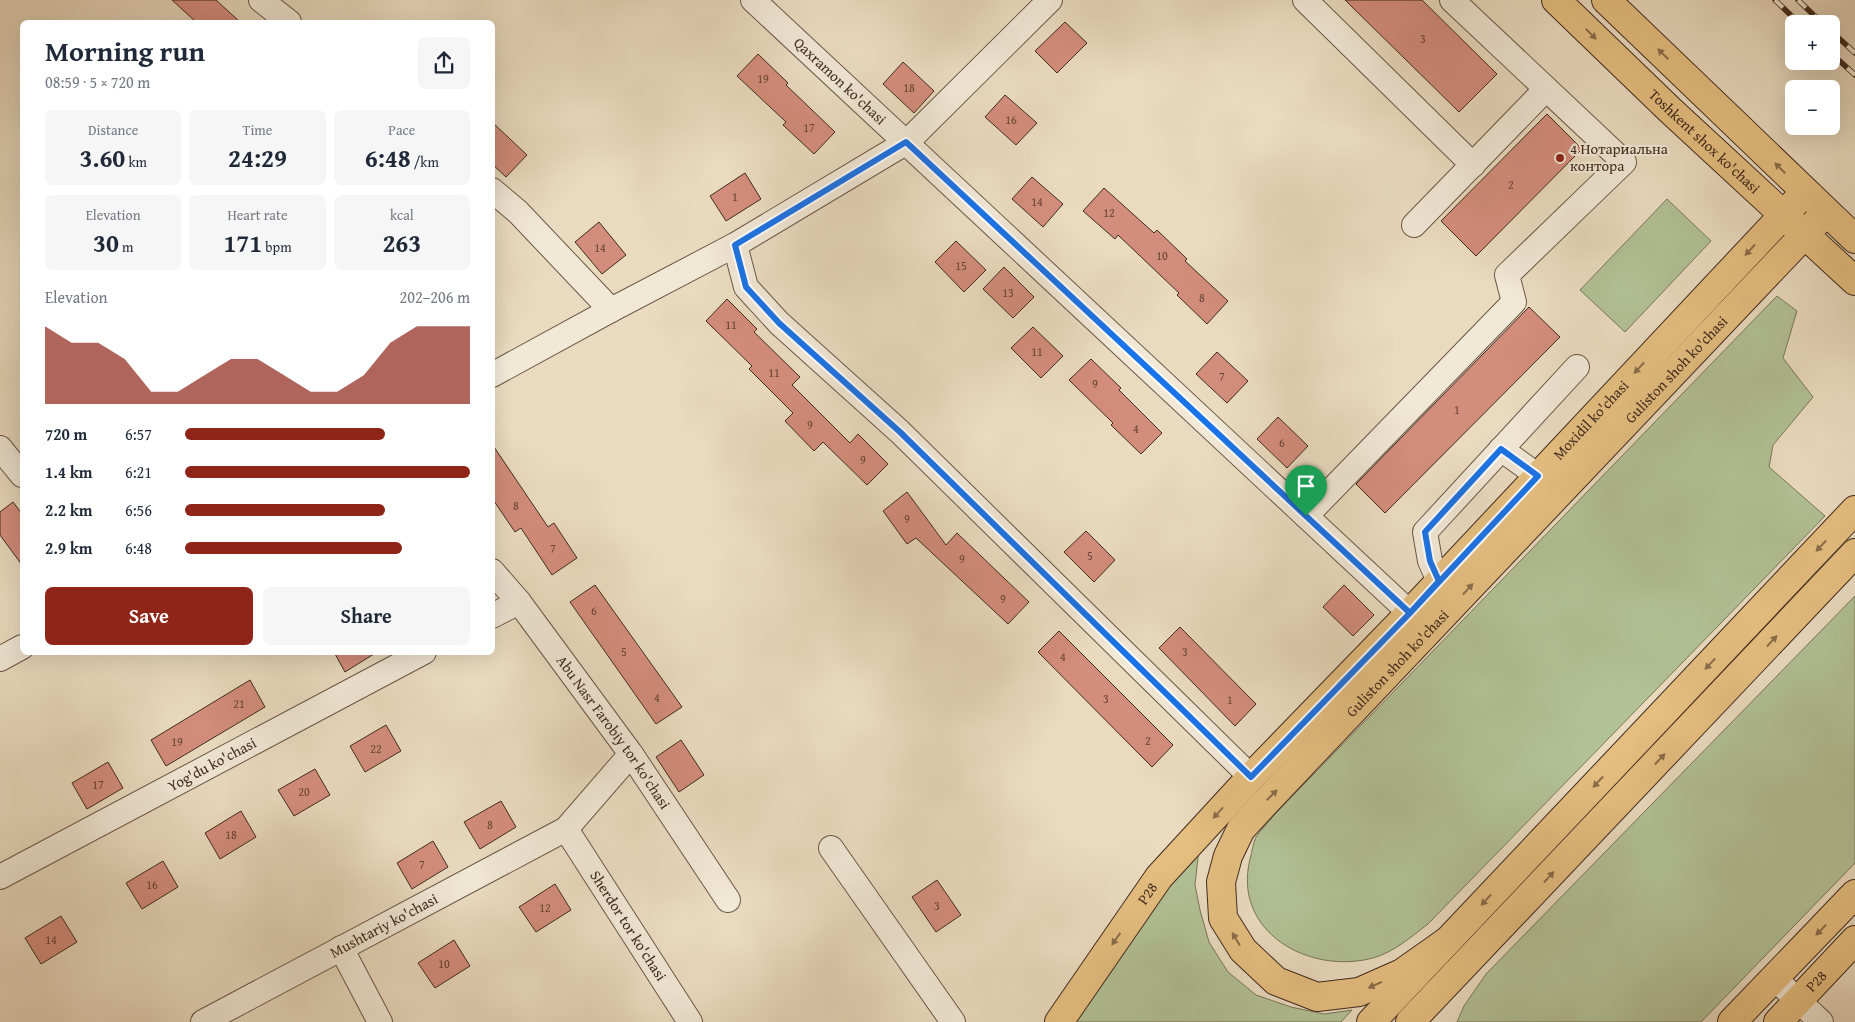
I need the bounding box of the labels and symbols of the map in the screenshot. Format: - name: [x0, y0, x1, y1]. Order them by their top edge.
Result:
- one-way arrow: [1585, 28, 1597, 40]
- house number: 3: [1420, 30, 1426, 47]
- street label: Qaxramon ko'chasi: [789, 32, 891, 129]
- one-way arrow: [1658, 48, 1670, 60]
- house number: 19: [757, 70, 769, 87]
- house number: 18: [903, 79, 915, 96]
- street label: Toshkent shox ko'chasi: [1644, 84, 1765, 198]
- house number: 16: [1005, 111, 1017, 128]
- house number: 17: [803, 119, 815, 136]
- place label: 4 Нотариальна контора: [1570, 138, 1669, 176]
- marker: 4 Нотариальна контора: [1554, 152, 1566, 164]
- one-way arrow: [1774, 162, 1786, 174]
- house number: 2: [1508, 176, 1514, 193]
- house number: 1: [732, 188, 738, 205]
- house number: 14: [1031, 193, 1043, 210]
- house number: 12: [1103, 204, 1115, 221]
- house number: 14: [594, 239, 606, 256]
- one-way arrow: [1744, 243, 1756, 255]
- house number: 10: [1156, 247, 1168, 264]
- house number: 15: [955, 257, 967, 274]
- house number: 13: [1002, 284, 1014, 301]
- house number: 8: [1199, 289, 1205, 306]
- street label: Guliston shoh ko'chasi: [1620, 311, 1732, 428]
- house number: 11: [725, 316, 737, 333]
- house number: 11: [1031, 343, 1043, 360]
- one-way arrow: [1633, 362, 1645, 374]
- house number: 11: [768, 364, 780, 381]
- house number: 7: [1219, 368, 1225, 385]
- house number: 9: [1092, 375, 1098, 392]
- street label: Moxidil ko'chasi: [1548, 375, 1633, 464]
- house number: 1: [1454, 401, 1460, 418]
- house number: 9: [807, 416, 813, 433]
- house number: 4: [1133, 420, 1139, 437]
- house number: 6: [1279, 434, 1285, 451]
- house number: 9: [860, 451, 866, 468]
- pin: [1285, 465, 1327, 516]
- house number: 8: [513, 497, 519, 514]
- house number: 9: [904, 510, 910, 527]
- one-way arrow: [1815, 539, 1827, 551]
- house number: 7: [550, 540, 556, 557]
- house number: 5: [1087, 547, 1093, 564]
- house number: 9: [959, 550, 965, 567]
- one-way arrow: [1462, 583, 1474, 595]
- house number: 9: [1000, 590, 1006, 607]
- house number: 6: [591, 602, 597, 619]
- street label: Guliston shoh ko'chasi: [1341, 605, 1453, 721]
- one-way arrow: [1766, 635, 1778, 647]
- house number: 5: [621, 643, 627, 660]
- house number: 3: [1182, 643, 1188, 660]
- house number: 4: [1060, 648, 1066, 665]
- street label: Abu Nasr Farobiy tor ko'chasi: [552, 651, 676, 813]
- one-way arrow: [1704, 657, 1716, 669]
- house number: 4: [654, 689, 660, 706]
- house number: 3: [1103, 690, 1109, 707]
- house number: 1: [1227, 691, 1233, 708]
- house number: 21: [233, 695, 245, 712]
- street label: Yog'du ko'chasi: [164, 732, 260, 796]
- house number: 2: [1145, 732, 1151, 749]
- house number: 19: [171, 733, 183, 750]
- house number: 22: [370, 740, 382, 757]
- one-way arrow: [1654, 753, 1666, 765]
- one-way arrow: [1592, 775, 1604, 787]
- house number: 17: [92, 776, 104, 793]
- house number: 20: [298, 783, 310, 800]
- one-way arrow: [1265, 790, 1277, 802]
- one-way arrow: [1212, 806, 1224, 818]
- house number: 8: [487, 816, 493, 833]
- house number: 18: [225, 826, 237, 843]
- house number: 7: [419, 856, 425, 873]
- street label: Sherdor tor ko'chasi: [585, 866, 672, 985]
- one-way arrow: [1543, 871, 1555, 883]
- house number: 16: [146, 876, 158, 893]
- street label: Р28: [1132, 878, 1162, 909]
- street label: Mushtariy ko'chasi: [326, 888, 441, 963]
- one-way arrow: [1480, 893, 1492, 905]
- house number: 3: [934, 897, 940, 914]
- house number: 12: [539, 899, 551, 916]
- one-way arrow: [1815, 923, 1827, 935]
- house number: 14: [45, 931, 57, 948]
- one-way arrow: [1111, 932, 1121, 946]
- one-way arrow: [1231, 932, 1240, 945]
- house number: 10: [438, 955, 450, 972]
- street label: Р28: [1801, 965, 1831, 996]
- one-way arrow: [1368, 981, 1382, 989]

